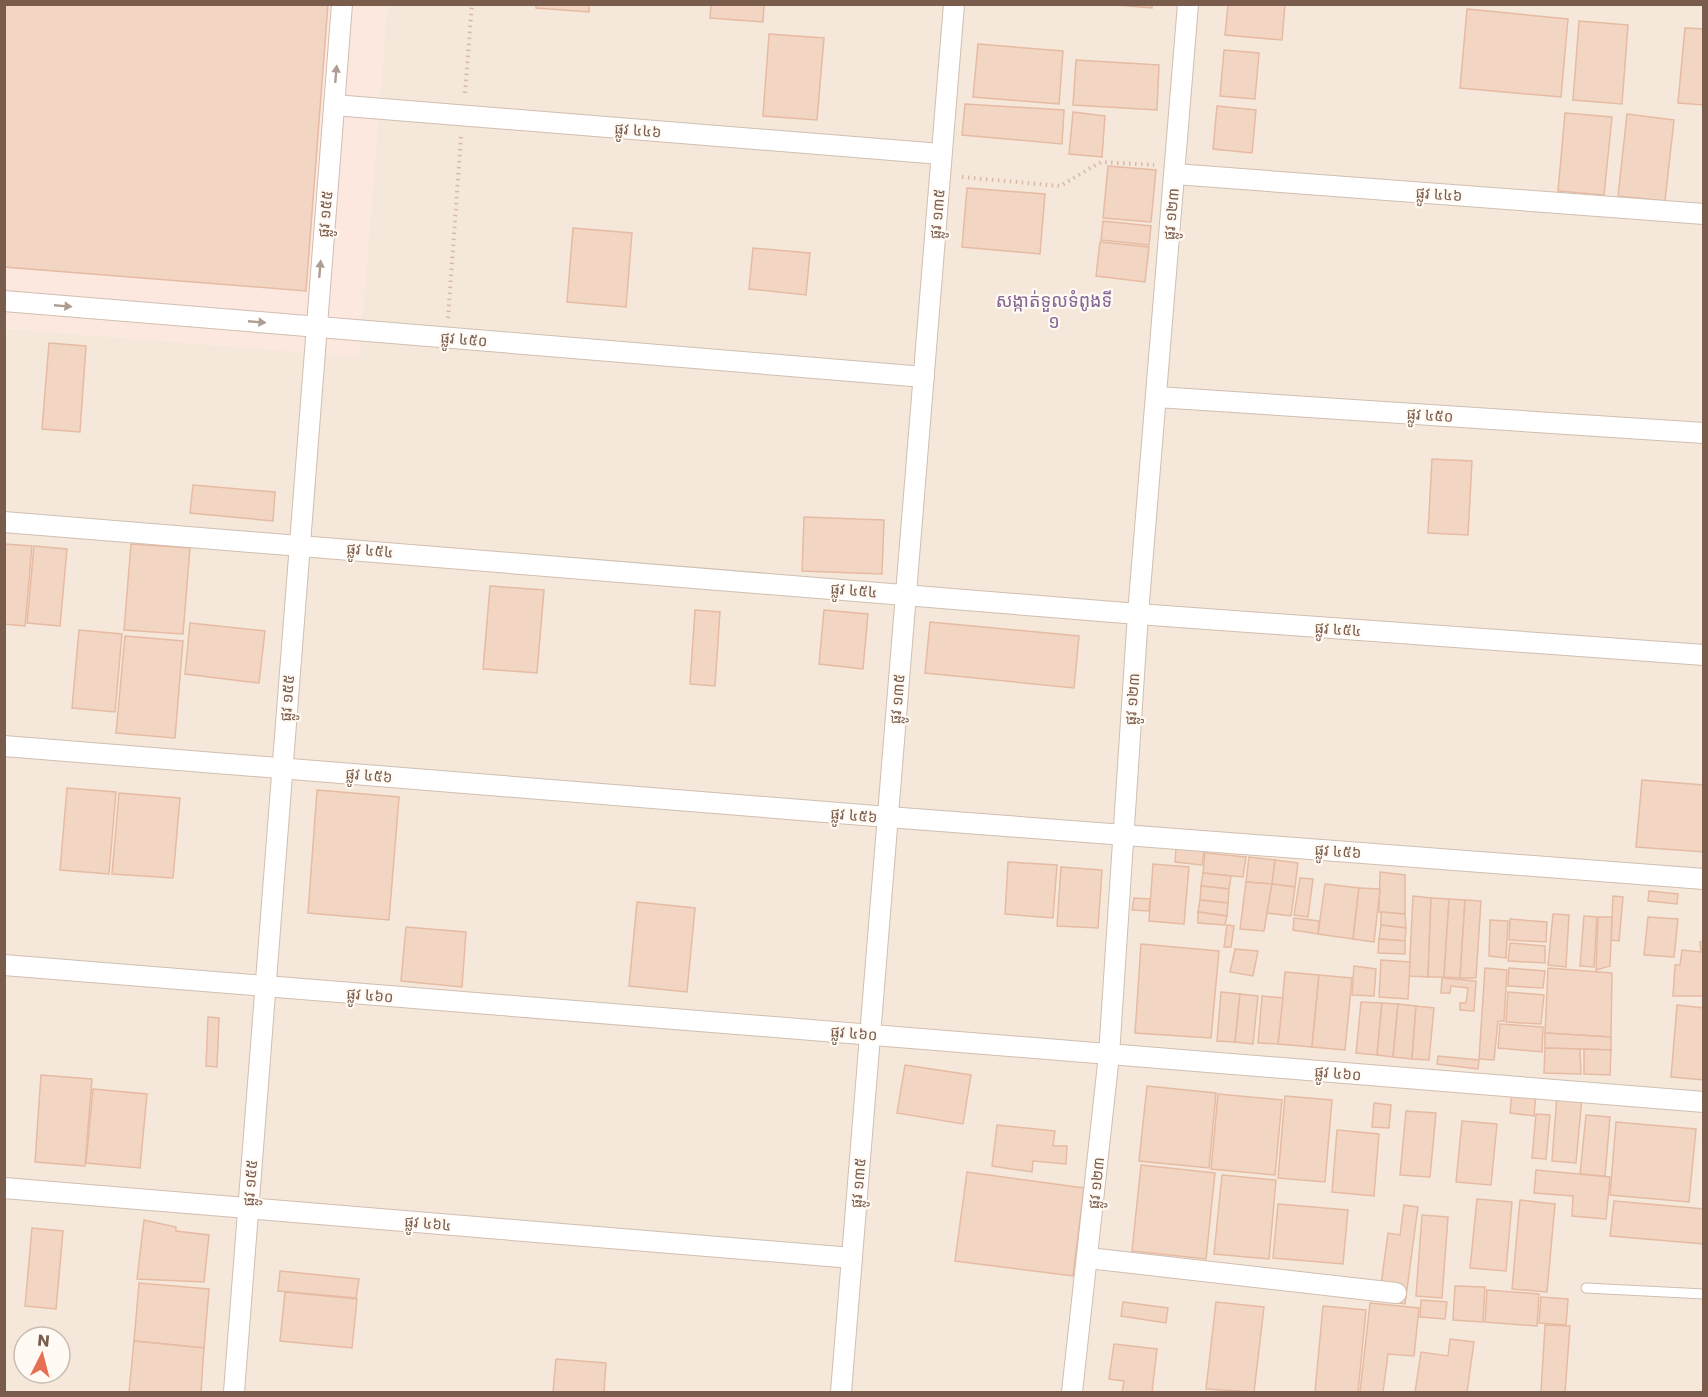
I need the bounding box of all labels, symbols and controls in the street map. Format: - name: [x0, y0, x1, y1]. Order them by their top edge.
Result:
- one-way arrow: [331, 65, 341, 84]
- street label: ផ្លូវ ៤៤៦: [613, 117, 662, 146]
- street label: ផ្លូវ ៤៤៦: [1415, 182, 1463, 210]
- street label: ផ្លូវ ១២៣: [1158, 187, 1187, 241]
- street label: ផ្លូវ ១៣៥: [924, 188, 953, 240]
- street label: ផ្លូវ ១៥៥: [312, 190, 341, 239]
- one-way arrow: [315, 259, 325, 278]
- district label: សង្កាត់ទួលទំពូងទី ១: [996, 288, 1112, 334]
- one-way arrow: [53, 301, 72, 311]
- one-way arrow: [248, 317, 267, 327]
- street label: ផ្លូវ ៤៥០: [439, 326, 488, 355]
- street label: ផ្លូវ ៤៥០: [1406, 403, 1454, 431]
- street label: ផ្លូវ ៤៥៤: [345, 537, 394, 566]
- street label: ផ្លូវ ៤៥៤: [829, 577, 878, 606]
- street label: ផ្លូវ ៤៥៤: [1314, 617, 1362, 645]
- street label: ផ្លូវ ១២៣: [1120, 672, 1148, 726]
- street label: ផ្លូវ ១៣៥: [884, 673, 913, 725]
- street label: ផ្លូវ ១៥៥: [275, 674, 303, 722]
- street label: ផ្លូវ ៤៥៦: [344, 762, 393, 791]
- street label: ផ្លូវ ៤៥៦: [829, 802, 878, 831]
- street label: ផ្លូវ ៤៥៦: [1314, 839, 1362, 867]
- street label: ផ្លូវ ៤៦០: [345, 982, 394, 1011]
- street label: ផ្លូវ ៤៦០: [829, 1020, 878, 1049]
- street label: ផ្លូវ ៤៦០: [1313, 1060, 1362, 1089]
- street label: ផ្លូវ ១២៣: [1083, 1156, 1113, 1210]
- street label: ផ្លូវ ១៣៥: [845, 1157, 874, 1209]
- street label: ផ្លូវ ១៥៥: [238, 1159, 266, 1207]
- street label: ផ្លូវ ៤៦៤: [403, 1210, 452, 1239]
- north arrow: [12, 1325, 72, 1385]
- text: N: [36, 1329, 51, 1353]

